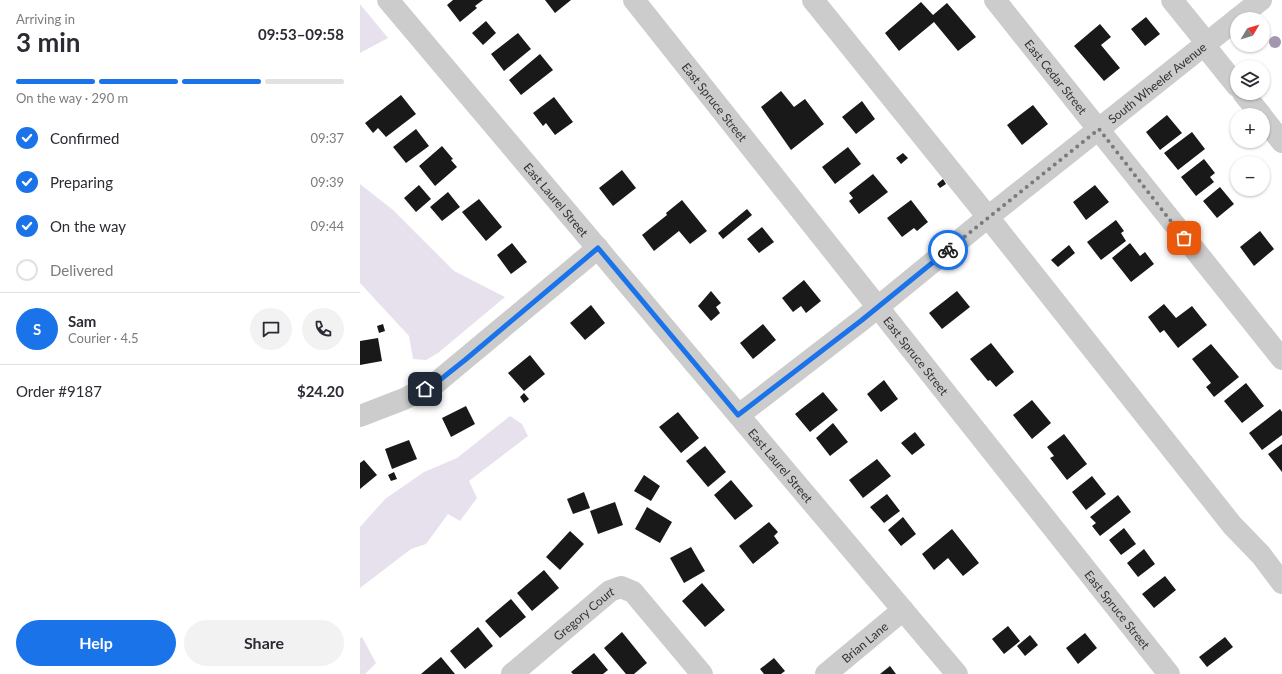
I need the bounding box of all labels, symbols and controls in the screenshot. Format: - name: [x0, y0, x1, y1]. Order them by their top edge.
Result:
- text: Arriving in: [16, 11, 75, 27]
- north arrow: [1230, 12, 1270, 52]
- map controls: [1230, 12, 1270, 196]
- text: 09:53–09:58: [258, 25, 344, 43]
- text: 3 min: [16, 26, 80, 58]
- street label: East Cedar Street: [1022, 36, 1091, 117]
- street label: South Wheeler Avenue: [1105, 39, 1209, 126]
- street label: East Spruce Street: [679, 59, 751, 145]
- button: layers: [1230, 60, 1270, 100]
- text: On the way · 290 m: [16, 90, 128, 106]
- button: +: [1230, 108, 1270, 148]
- icon: check: [16, 127, 38, 149]
- text: Confirmed: [50, 129, 119, 147]
- text: 09:37: [311, 130, 344, 146]
- button: −: [1230, 156, 1270, 196]
- street label: East Laurel Street: [521, 159, 592, 240]
- icon: check: [16, 171, 38, 193]
- text: Preparing: [50, 173, 113, 191]
- text: 09:39: [311, 174, 344, 190]
- icon: check: [16, 215, 38, 237]
- text: On the way: [50, 217, 126, 235]
- text: 09:44: [311, 218, 344, 234]
- pin: [1167, 221, 1201, 255]
- icon: bag: [1173, 227, 1195, 249]
- courier: [928, 230, 968, 270]
- icon: bike: [937, 239, 959, 261]
- text: Delivered: [50, 261, 113, 279]
- button: chat: [250, 308, 292, 350]
- button: phone: [302, 308, 344, 350]
- text: Sam: [68, 312, 96, 330]
- street label: East Spruce Street: [880, 313, 952, 399]
- text: S: [33, 320, 41, 338]
- text: Courier · 4.5: [68, 330, 139, 346]
- pin: [408, 372, 442, 406]
- icon: home: [414, 378, 436, 400]
- text: Order #9187: [16, 382, 102, 400]
- text: $24.20: [297, 382, 344, 400]
- street label: East Laurel Street: [745, 425, 817, 506]
- street label: East Spruce Street: [1082, 567, 1154, 652]
- street label: Gregory Court: [550, 583, 616, 643]
- street label: Brian Lane: [838, 618, 891, 666]
- button: Help: [16, 620, 176, 666]
- button: Share: [184, 620, 344, 666]

